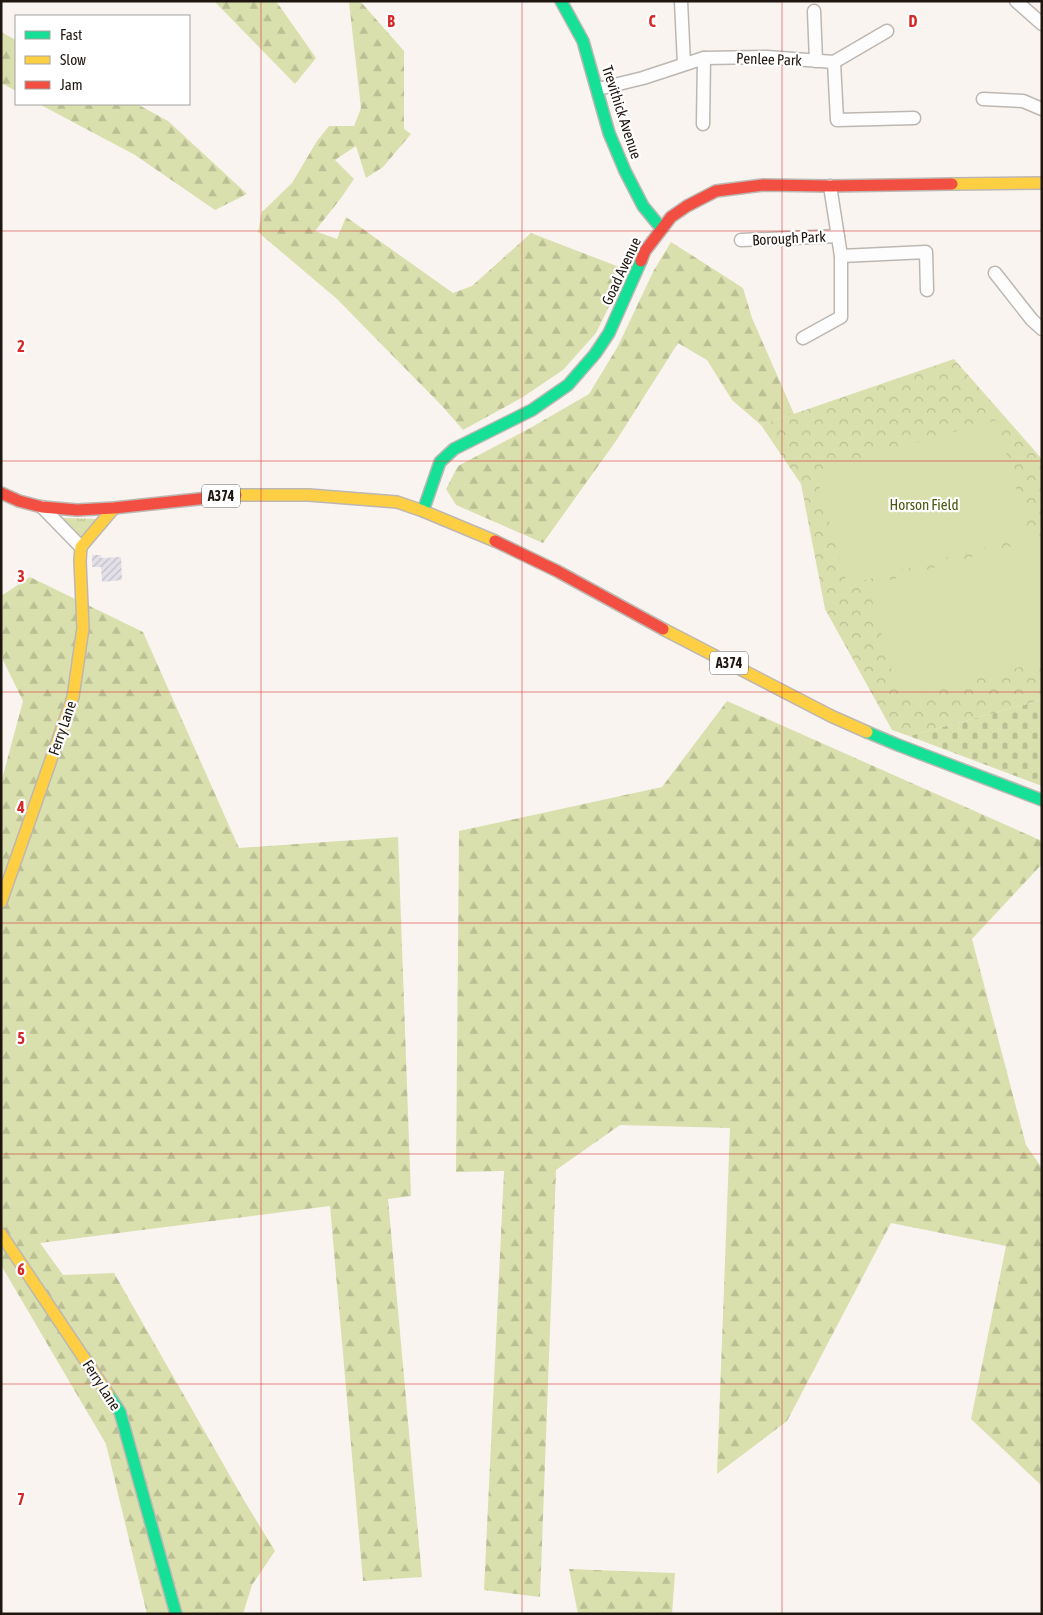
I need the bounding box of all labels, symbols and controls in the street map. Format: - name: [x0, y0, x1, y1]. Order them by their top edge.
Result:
- text: B: [387, 12, 395, 30]
- text: C: [648, 12, 656, 30]
- text: D: [909, 12, 918, 30]
- legend: [15, 15, 190, 105]
- text: Fast: [60, 26, 82, 43]
- street label: Penlee Park: [736, 49, 803, 69]
- text: Slow: [60, 51, 86, 68]
- street label: Trevithick Avenue: [599, 63, 645, 161]
- text: Jam: [60, 76, 83, 93]
- street label: Borough Park: [752, 228, 827, 248]
- street label: Goad Avenue: [598, 234, 644, 308]
- text: 2: [17, 337, 25, 355]
- road number: A374: [202, 484, 240, 508]
- park label: Horson Field: [889, 496, 959, 513]
- text: 3: [17, 567, 25, 585]
- road number: A374: [710, 651, 748, 674]
- street label: Ferry Lane: [45, 698, 79, 757]
- text: 4: [16, 798, 25, 816]
- text: 5: [17, 1029, 25, 1047]
- text: 6: [17, 1260, 25, 1278]
- street label: Ferry Lane: [79, 1357, 125, 1413]
- text: 7: [17, 1490, 25, 1508]

